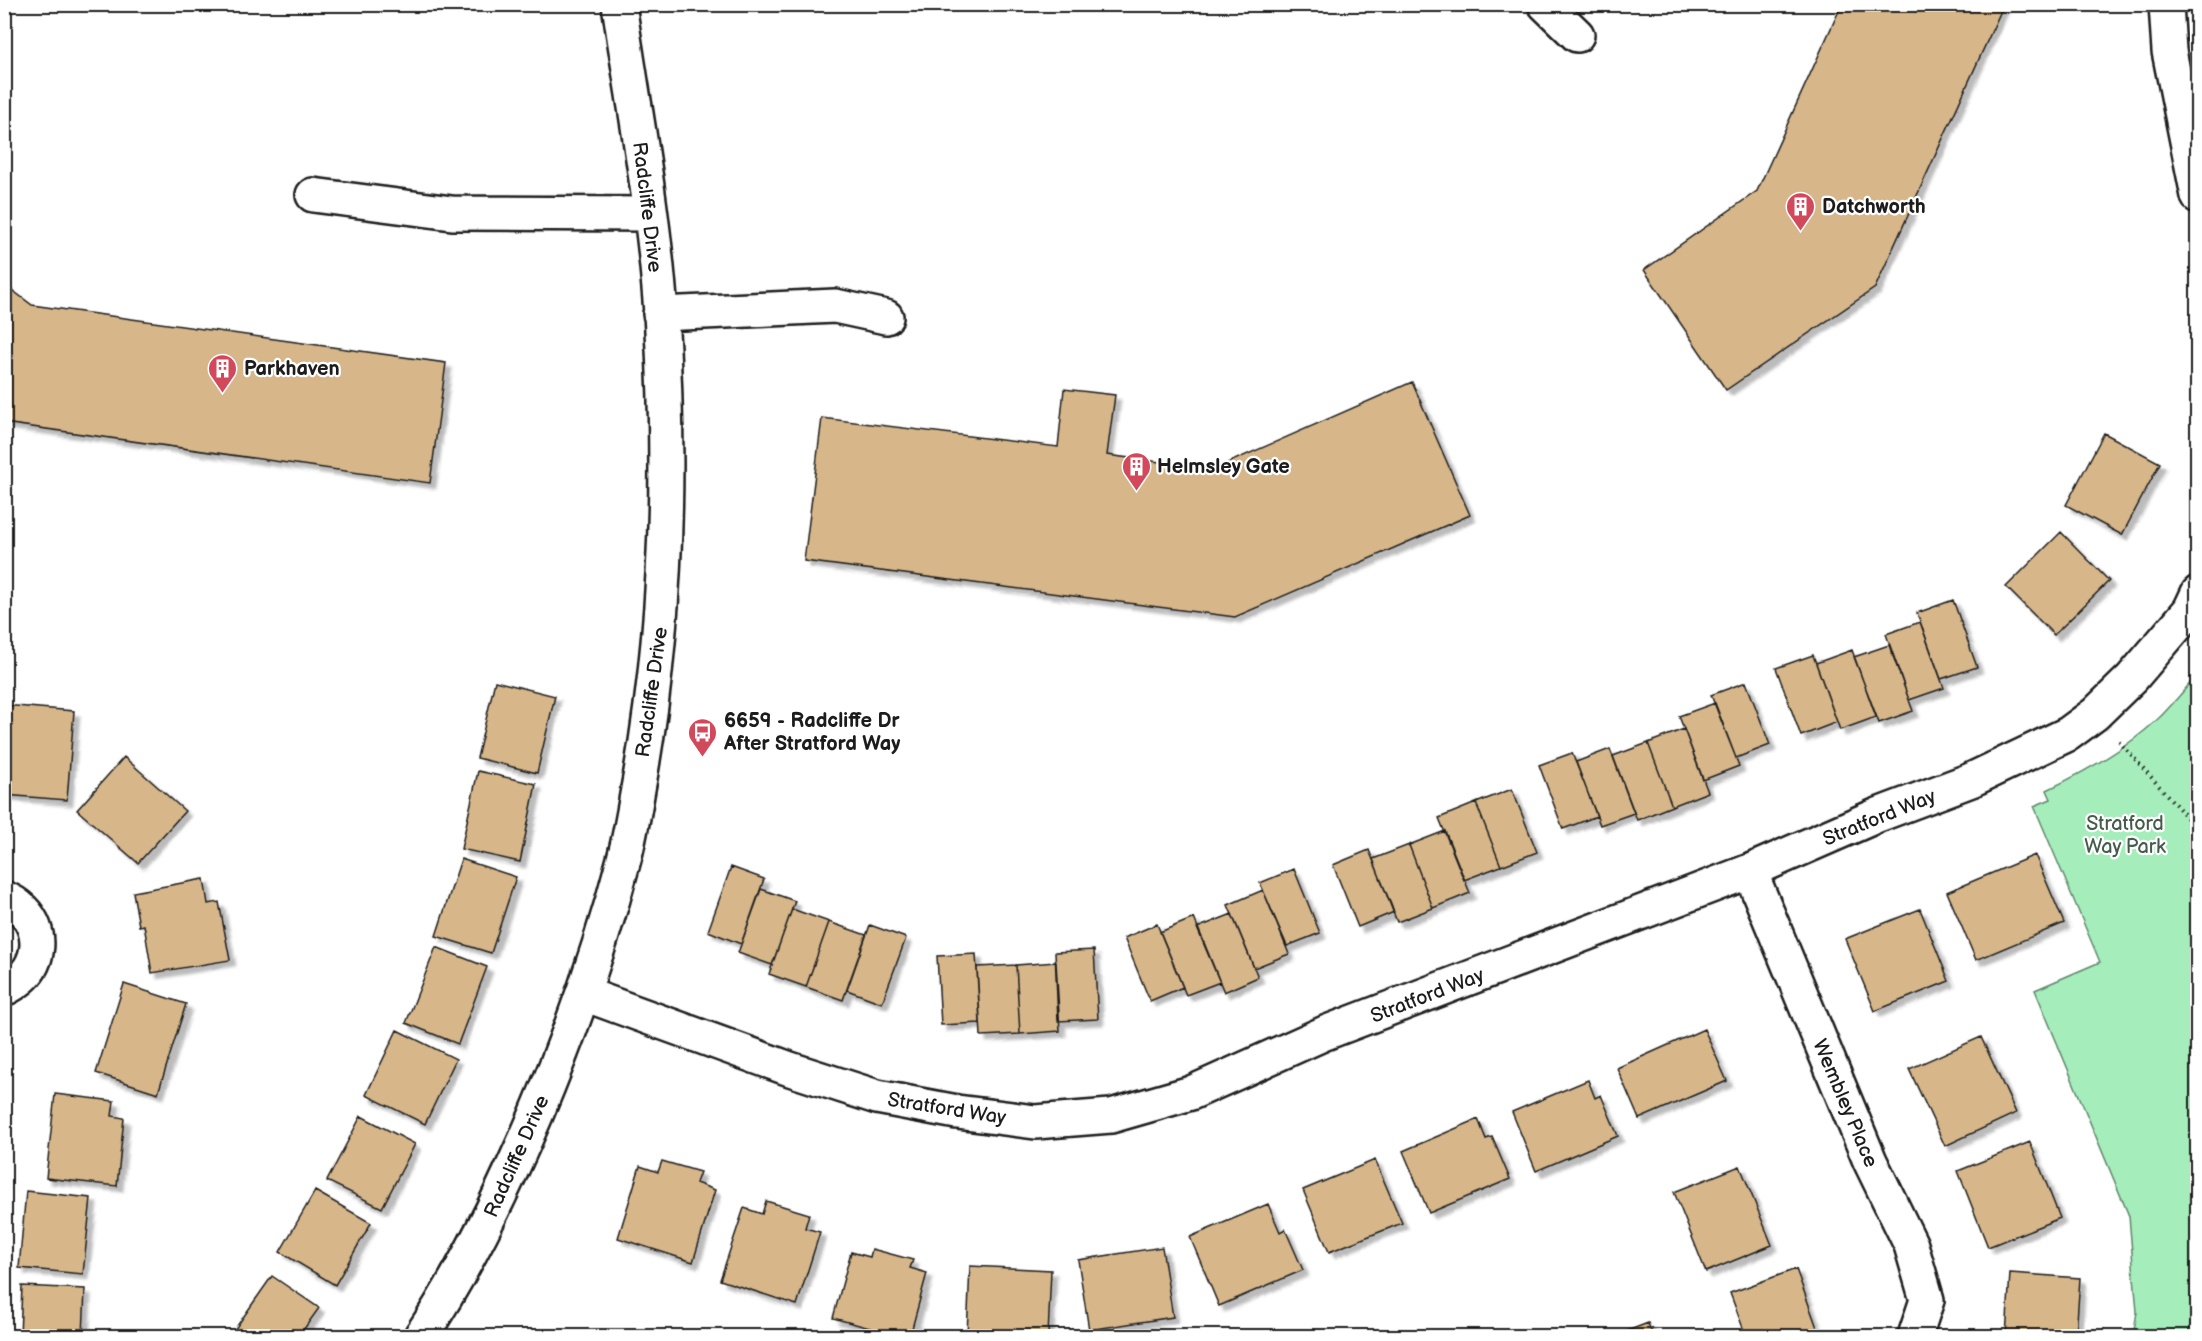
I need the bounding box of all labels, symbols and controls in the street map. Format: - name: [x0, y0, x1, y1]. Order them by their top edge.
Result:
- street label: Radcliffe Drive: [627, 141, 667, 274]
- building icon: Datchworth: [1785, 190, 1817, 232]
- place label: Datchworth: [1822, 195, 1926, 219]
- building icon: Parkhaven: [207, 352, 239, 394]
- place label: Parkhaven: [244, 357, 340, 381]
- building icon: Helmsley Gate: [1120, 450, 1152, 492]
- place label: Helmsley Gate: [1157, 455, 1290, 479]
- street label: Radcliffe Drive: [631, 625, 673, 759]
- place label: 6659 - Radcliffe Dr After Stratford Way: [723, 709, 901, 756]
- bus stop icon: 6659 - Radcliffe Dr After Stratford Way: [687, 716, 719, 758]
- street label: Stratford Way: [1819, 784, 1939, 851]
- park label: Stratford Way Park: [2084, 812, 2166, 859]
- street label: Stratford Way: [1367, 963, 1488, 1029]
- street label: Wembley Place: [1807, 1036, 1883, 1171]
- street label: Stratford Way: [886, 1088, 1008, 1130]
- street label: Radcliffe Drive: [479, 1091, 555, 1221]

